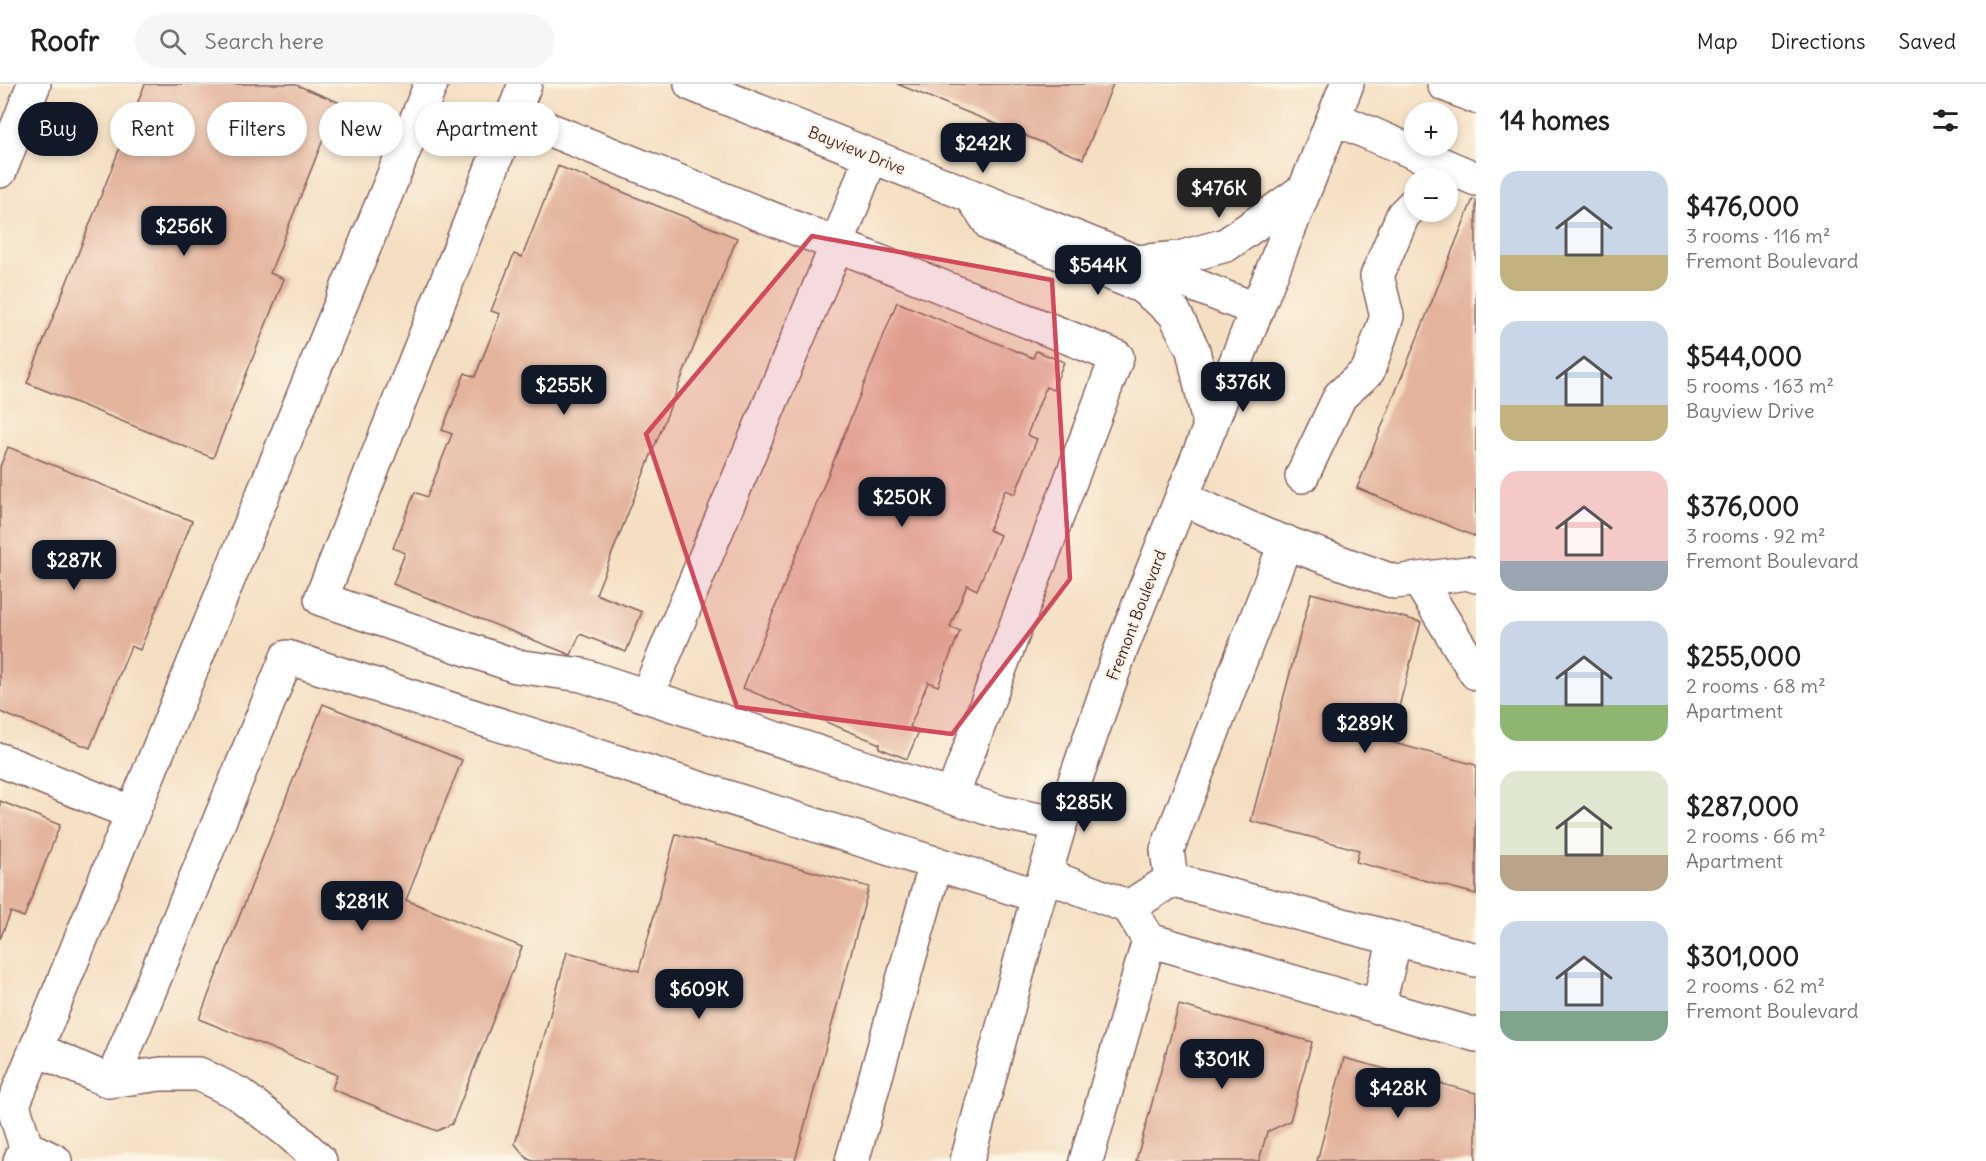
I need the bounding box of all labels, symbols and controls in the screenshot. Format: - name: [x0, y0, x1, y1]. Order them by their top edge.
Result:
- search box: [135, 14, 555, 68]
- text: Roofr: [30, 23, 99, 59]
- icon: search: [156, 25, 189, 58]
- text: Search here: [204, 27, 324, 55]
- text: Map: [1697, 28, 1738, 55]
- text: Directions: [1771, 28, 1865, 55]
- text: Saved: [1898, 28, 1956, 55]
- chip: Buy: [18, 102, 98, 156]
- chip: Rent: [110, 102, 195, 156]
- chip: Filters: [207, 102, 307, 156]
- chip: New: [319, 102, 403, 156]
- chip: Apartment: [415, 102, 559, 156]
- map controls: [1404, 102, 1458, 222]
- button: +: [1404, 102, 1458, 156]
- text: 14 homes: [1500, 104, 1610, 137]
- icon: filters: [1929, 104, 1962, 137]
- street label: Bayview Drive: [806, 121, 908, 179]
- pin: $242K: [941, 123, 1025, 174]
- text: $242K: [955, 130, 1011, 155]
- pin: $476K: [1177, 168, 1261, 219]
- button: −: [1404, 168, 1458, 222]
- text: $476K: [1191, 175, 1247, 200]
- text: $476,000: [1686, 190, 1799, 223]
- icon: home: [1548, 195, 1620, 267]
- pin: $256K: [142, 206, 226, 257]
- text: $256K: [155, 213, 213, 238]
- text: 3 rooms · 116 m²: [1686, 223, 1830, 248]
- pin: $544K: [1056, 245, 1140, 296]
- text: Fremont Boulevard: [1686, 248, 1859, 273]
- text: $544K: [1069, 252, 1127, 277]
- text: $544,000: [1686, 340, 1802, 373]
- icon: home: [1548, 345, 1620, 417]
- pin: $376K: [1201, 362, 1285, 413]
- pin: $255K: [522, 365, 606, 416]
- text: $376K: [1215, 369, 1271, 394]
- text: $255K: [535, 372, 593, 397]
- text: 5 rooms · 163 m²: [1686, 373, 1834, 398]
- text: Bayview Drive: [1686, 398, 1815, 423]
- pin: $250K: [860, 477, 944, 528]
- text: $250K: [872, 484, 932, 509]
- text: $376,000: [1686, 490, 1799, 523]
- icon: home: [1548, 495, 1620, 567]
- text: 3 rooms · 92 m²: [1686, 523, 1825, 548]
- pin: $287K: [32, 540, 116, 591]
- text: $287K: [46, 547, 102, 572]
- street label: Fremont Boulevard: [1102, 547, 1170, 683]
- text: Fremont Boulevard: [1686, 548, 1859, 573]
- text: $255,000: [1686, 640, 1801, 673]
- icon: home: [1548, 645, 1620, 717]
- text: 2 rooms · 68 m²: [1686, 673, 1826, 698]
- text: Apartment: [1686, 698, 1783, 723]
- pin: $289K: [1323, 703, 1407, 754]
- text: $289K: [1336, 710, 1394, 735]
- pin: $285K: [1042, 782, 1126, 833]
- text: $285K: [1055, 789, 1113, 814]
- text: $287,000: [1686, 790, 1799, 823]
- icon: home: [1548, 795, 1620, 867]
- text: 2 rooms · 66 m²: [1686, 823, 1826, 848]
- text: Apartment: [1686, 848, 1783, 873]
- pin: $281K: [320, 881, 404, 932]
- text: $281K: [335, 888, 389, 913]
- text: $301,000: [1686, 940, 1799, 973]
- icon: home: [1548, 945, 1620, 1017]
- pin: $609K: [657, 969, 741, 1020]
- text: 2 rooms · 62 m²: [1686, 973, 1825, 998]
- text: $609K: [669, 976, 729, 1001]
- text: Fremont Boulevard: [1686, 998, 1859, 1023]
- pin: $301K: [1180, 1039, 1264, 1090]
- text: $301K: [1194, 1046, 1250, 1071]
- pin: $428K: [1356, 1068, 1440, 1119]
- text: $428K: [1369, 1075, 1427, 1100]

